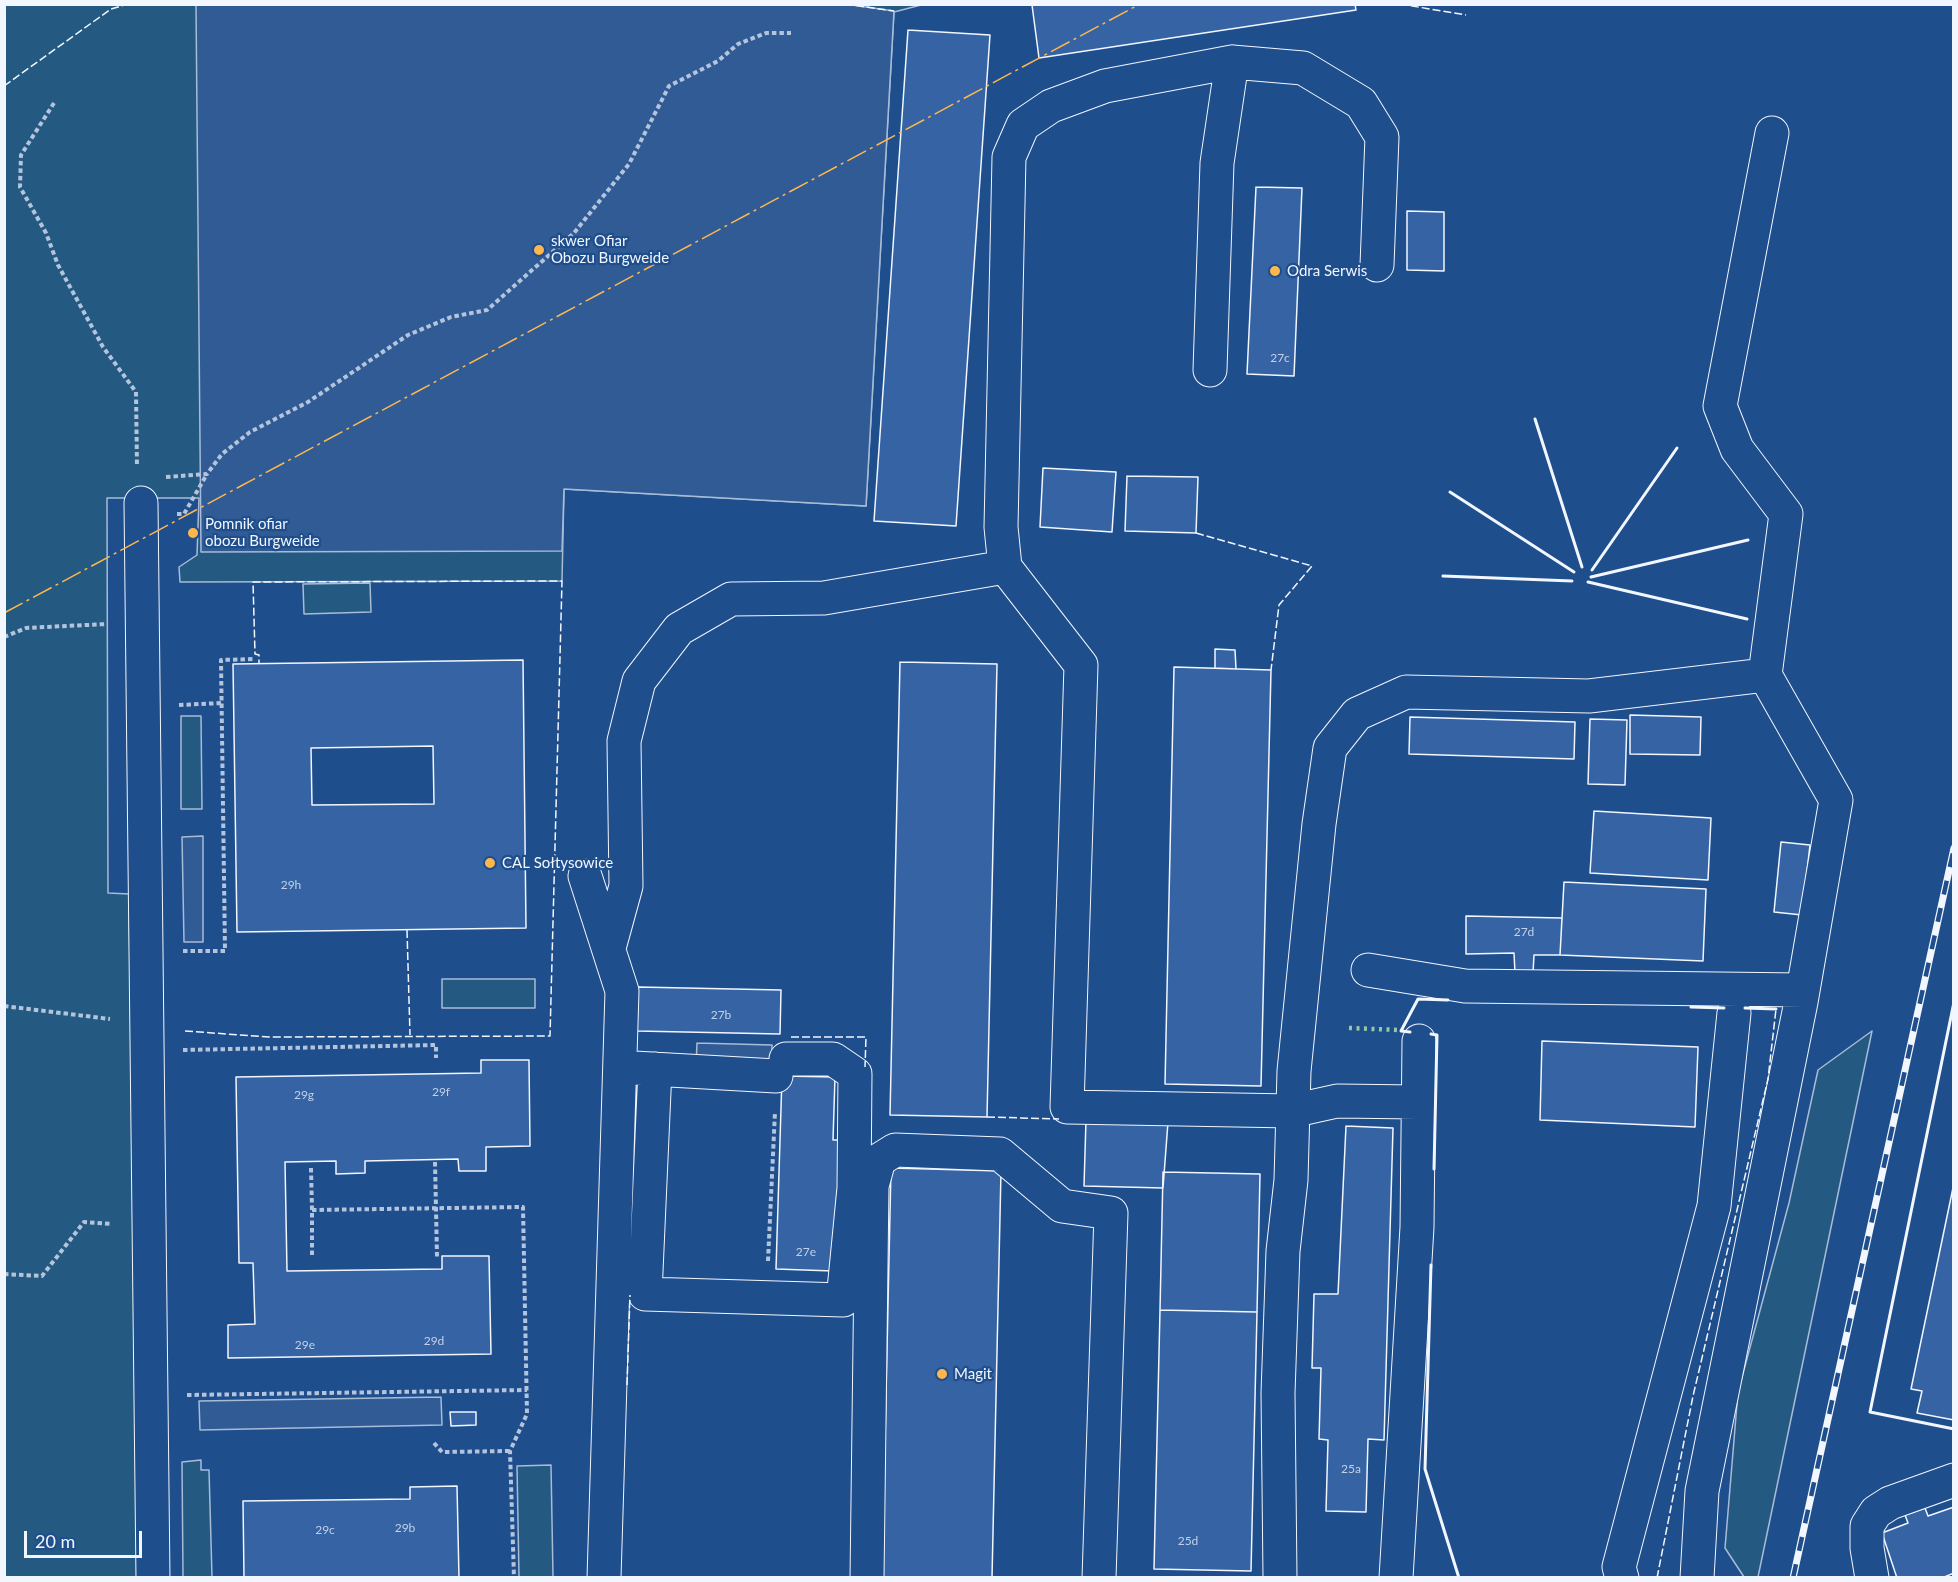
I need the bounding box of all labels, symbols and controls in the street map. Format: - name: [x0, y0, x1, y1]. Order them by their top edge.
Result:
- place label: skwer Ofiar Obozu Burgweide: [551, 232, 669, 267]
- marker: skwer Ofiar Obozu Burgweide: [532, 243, 546, 257]
- place label: Odra Serwis: [1287, 262, 1367, 280]
- marker: Odra Serwis: [1268, 264, 1282, 278]
- house number: 27c: [1270, 351, 1290, 365]
- place label: Pomnik ofiar obozu Burgweide: [205, 515, 320, 550]
- marker: Pomnik ofiar obozu Burgweide: [186, 526, 200, 540]
- place label: CAL Sołtysowice: [502, 854, 613, 872]
- marker: CAL Sołtysowice: [483, 856, 497, 870]
- house number: 29h: [281, 878, 301, 892]
- house number: 27d: [1514, 925, 1534, 939]
- house number: 27b: [711, 1008, 731, 1022]
- house number: 29f: [432, 1085, 450, 1099]
- house number: 29g: [294, 1088, 314, 1102]
- house number: 27e: [796, 1245, 816, 1259]
- house number: 29d: [424, 1334, 444, 1348]
- house number: 29e: [295, 1338, 315, 1352]
- place label: Magit: [954, 1365, 992, 1383]
- marker: Magit: [935, 1367, 949, 1381]
- house number: 25a: [1341, 1462, 1361, 1476]
- scale bar: [27, 1519, 146, 1557]
- house number: 29b: [395, 1521, 415, 1535]
- house number: 29c: [315, 1523, 335, 1537]
- text: 20 m: [35, 1530, 75, 1552]
- house number: 25d: [1178, 1534, 1198, 1548]

